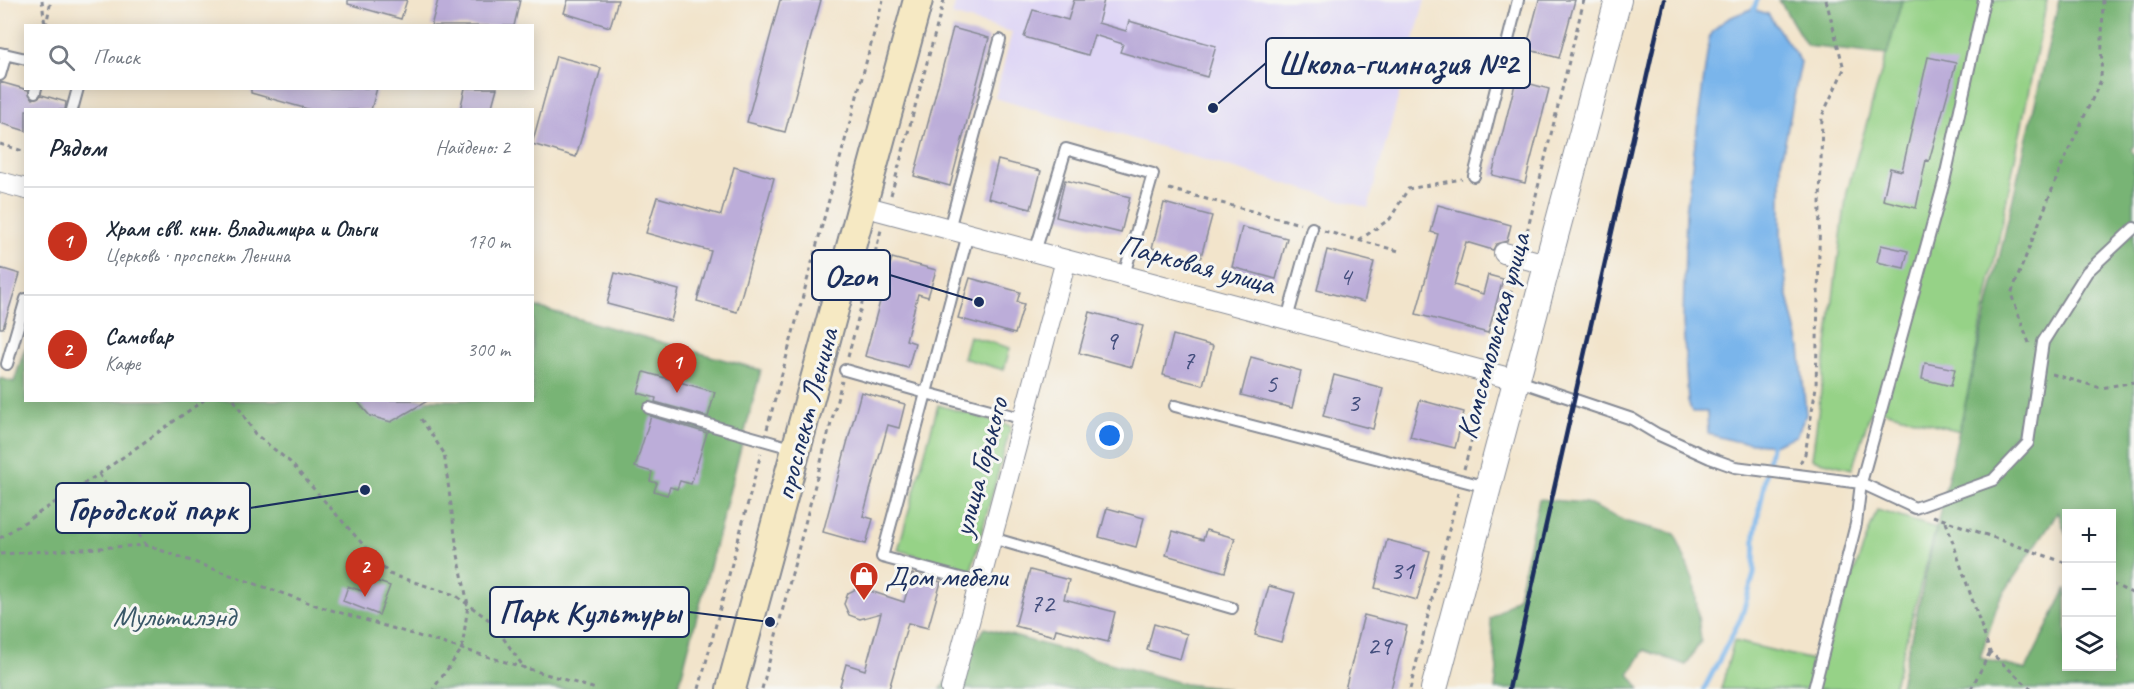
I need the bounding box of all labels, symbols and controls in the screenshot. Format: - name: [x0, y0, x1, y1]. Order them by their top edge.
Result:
- search box: [24, 24, 534, 90]
- callout: Школа-гимназия №2: [1266, 38, 1530, 88]
- icon: search: [45, 41, 78, 74]
- text: Поиск: [93, 43, 139, 71]
- text: Школа-гимназия №2: [1278, 43, 1521, 85]
- text: Рядом: [48, 131, 106, 164]
- text: Найдено: 2: [435, 135, 510, 160]
- text: Храм свв. кнн. Владимира и Ольги: [105, 215, 377, 243]
- street label: Парковая улица: [1115, 225, 1281, 304]
- street label: Комсомольская улица: [1447, 227, 1539, 443]
- text: 1: [63, 229, 72, 254]
- text: 170 m: [467, 229, 510, 254]
- text: Церковь · проспект Ленина: [105, 243, 290, 268]
- callout: Ozon: [812, 250, 890, 300]
- text: Ozon: [824, 255, 879, 296]
- house number: 4: [1339, 259, 1354, 293]
- street label: проспект Ленина: [765, 322, 848, 504]
- text: Самовар: [105, 323, 173, 351]
- house number: 9: [1105, 323, 1119, 357]
- text: 2: [63, 337, 72, 362]
- text: 300 m: [467, 337, 510, 362]
- house number: 7: [1182, 343, 1196, 377]
- pin: 1: [658, 344, 696, 393]
- text: Кафе: [105, 351, 140, 376]
- house number: 5: [1265, 366, 1279, 400]
- house number: 3: [1347, 385, 1361, 419]
- street label: улица Горького: [943, 392, 1017, 543]
- your location: [1095, 421, 1124, 450]
- callout: Городской парк: [56, 483, 250, 533]
- text: Городской парк: [68, 489, 240, 530]
- map controls: [2062, 509, 2116, 671]
- button: +: [2062, 509, 2116, 563]
- pin: 2: [346, 548, 385, 597]
- house number: 31: [1390, 553, 1416, 587]
- place label: Дом мебели: [885, 557, 1010, 595]
- shop icon: Дом мебели: [848, 560, 880, 602]
- button: −: [2062, 563, 2116, 617]
- house number: 72: [1030, 586, 1056, 620]
- callout: Парк Культуры: [490, 587, 689, 637]
- text: Парк Культуры: [499, 592, 683, 633]
- park label: Мультилэнд: [113, 597, 238, 635]
- button: layers: [2062, 617, 2116, 671]
- house number: 29: [1367, 628, 1393, 662]

